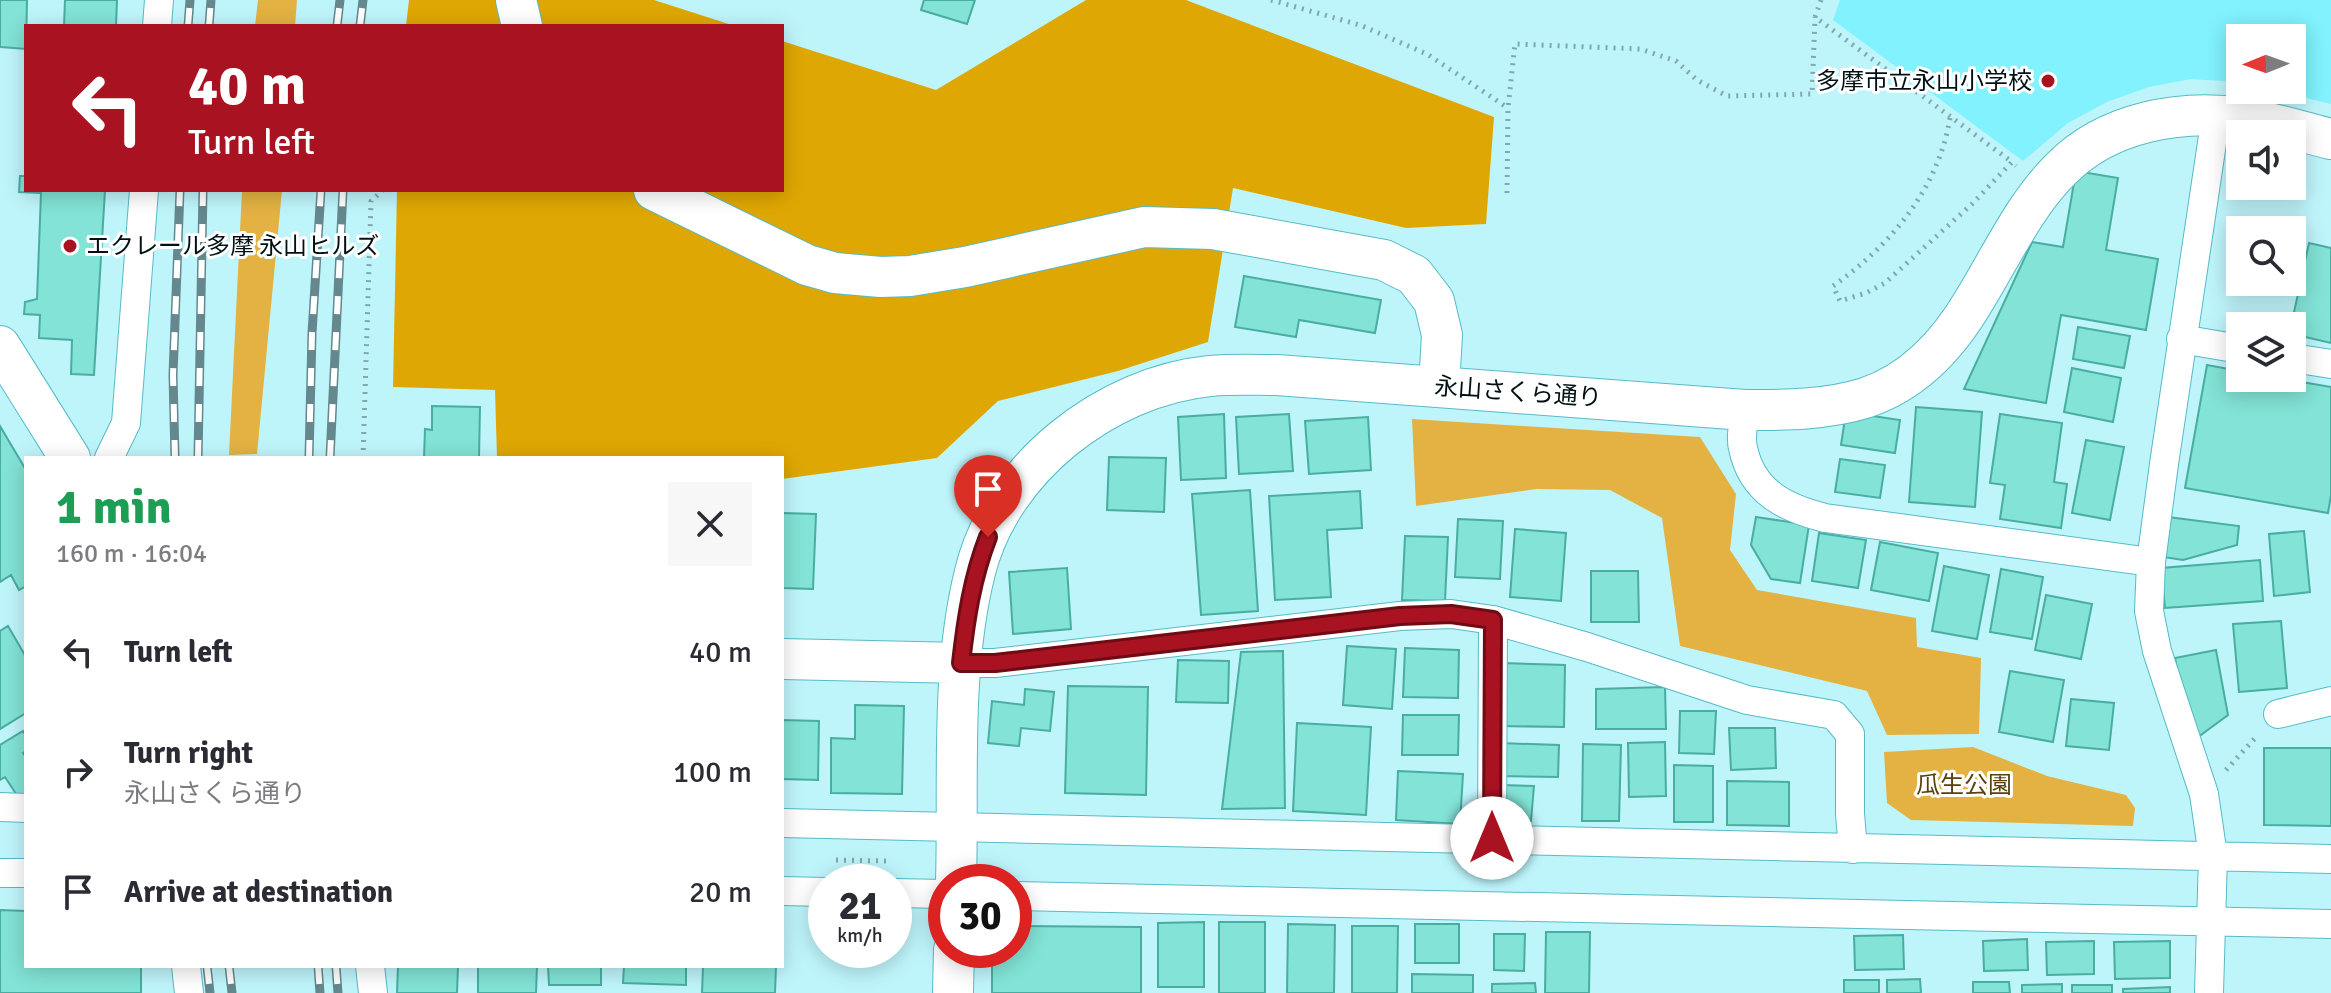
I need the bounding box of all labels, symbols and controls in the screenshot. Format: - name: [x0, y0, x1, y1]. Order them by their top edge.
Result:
- north arrow: [2226, 24, 2306, 104]
- map controls: [2226, 24, 2306, 392]
- text: 40 m: [188, 51, 306, 120]
- icon: left: [56, 56, 160, 160]
- place label: 多摩市立永山小学校: [1816, 66, 2032, 96]
- marker: 多摩市立永山小学校: [2039, 72, 2057, 90]
- text: Turn left: [188, 120, 315, 165]
- button: sound: [2226, 120, 2306, 200]
- button: search: [2226, 216, 2306, 296]
- place label: エクレール多摩 永山ヒルズ: [86, 231, 379, 261]
- marker: エクレール多摩 永山ヒルズ: [61, 237, 79, 255]
- button: layers: [2226, 312, 2306, 392]
- street label: 永山さくら通り: [1433, 371, 1603, 413]
- pin: [954, 455, 1022, 537]
- icon: arrive: [966, 467, 1010, 511]
- text: 1 min: [56, 478, 172, 537]
- button: close: [668, 482, 752, 566]
- text: 160 m · 16:04: [56, 538, 207, 570]
- icon: left: [56, 630, 100, 674]
- text: Turn left: [124, 634, 233, 671]
- text: 40 m: [689, 634, 752, 671]
- text: Turn right: [124, 735, 253, 772]
- icon: right: [56, 750, 100, 794]
- text: 100 m: [673, 754, 752, 791]
- park label: 瓜生公園: [1916, 770, 2012, 800]
- text: 永山さくら通り: [124, 778, 306, 810]
- position arrow: [1450, 796, 1534, 880]
- speed limit sign: 30: [928, 864, 1032, 968]
- icon: arrive: [56, 870, 100, 914]
- text: Arrive at destination: [124, 874, 393, 911]
- text: 20 m: [689, 874, 752, 911]
- text: 21: [838, 881, 882, 931]
- text: km/h: [837, 923, 883, 948]

